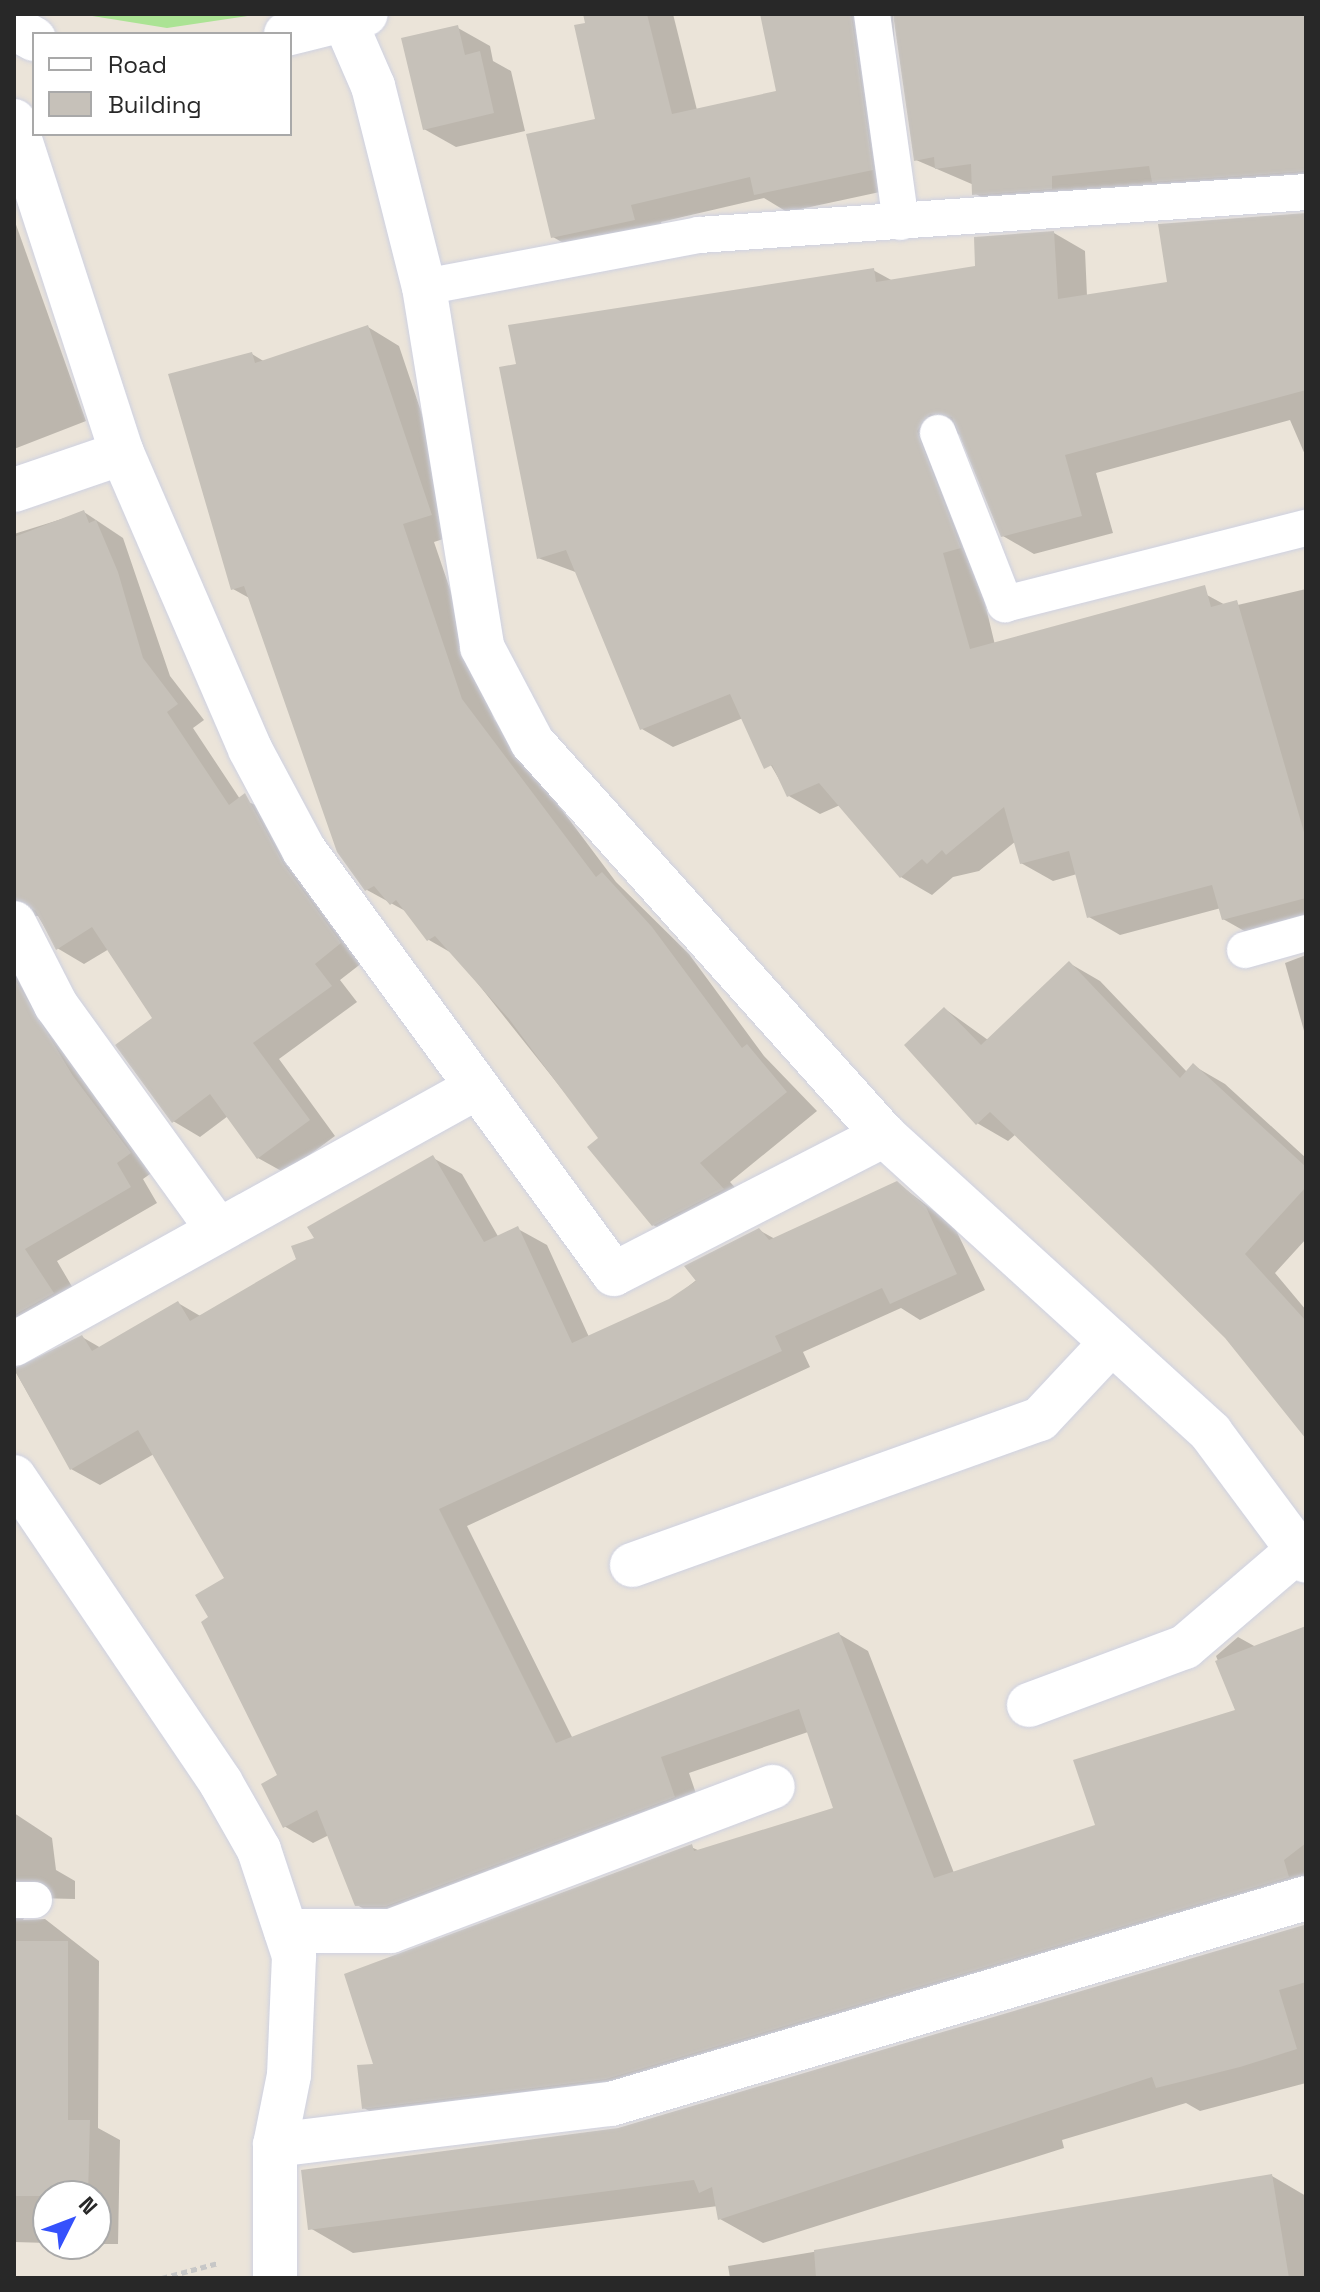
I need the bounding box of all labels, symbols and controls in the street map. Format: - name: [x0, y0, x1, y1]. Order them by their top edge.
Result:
- legend: [32, 32, 292, 136]
- text: Road: [108, 49, 167, 80]
- text: Building: [108, 89, 202, 120]
- north arrow: [32, 2180, 112, 2260]
- text: N: [73, 2190, 104, 2220]

